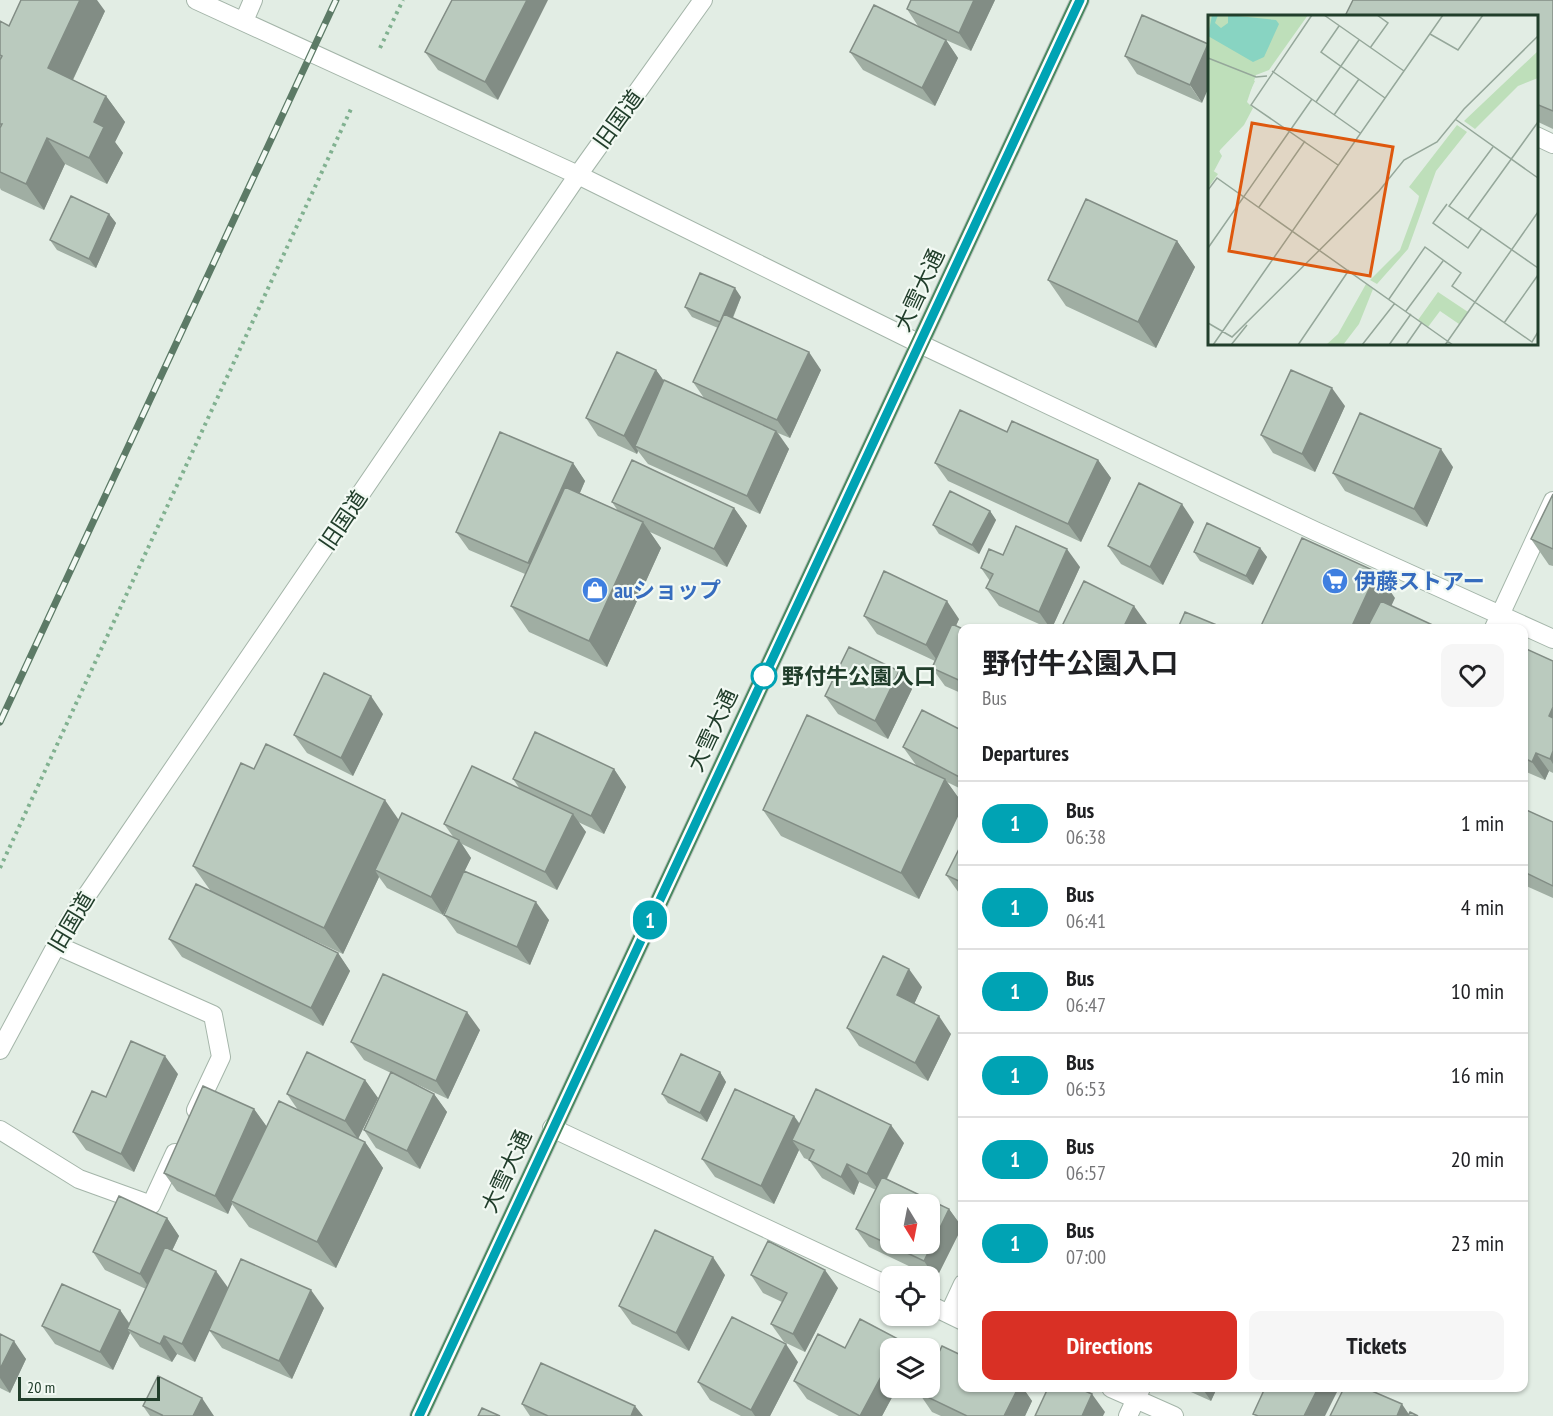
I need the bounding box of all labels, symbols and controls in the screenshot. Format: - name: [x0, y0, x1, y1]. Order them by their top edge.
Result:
- inset map: [1208, 15, 1538, 345]
- street label: 旧国道: [587, 84, 649, 154]
- street label: 大雪大通: [888, 244, 950, 336]
- street label: 旧国道: [313, 485, 373, 555]
- supermarket icon: 伊藤ストアー: [1320, 566, 1350, 596]
- place label: 伊藤ストアー: [1354, 567, 1485, 595]
- shop icon: auショップ: [580, 575, 610, 605]
- place label: auショップ: [614, 576, 721, 604]
- text: 野付牛公園入口: [982, 644, 1178, 681]
- button: heart: [1441, 644, 1504, 707]
- place label: 野付牛公園入口: [782, 662, 936, 690]
- marker: 野付牛公園入口: [751, 663, 777, 689]
- street label: 大雪大通: [681, 684, 743, 776]
- text: Bus: [982, 685, 1007, 711]
- text: Departures: [982, 739, 1069, 767]
- text: Bus: [1066, 796, 1094, 824]
- text: 1 min: [1461, 809, 1504, 837]
- text: 1: [1010, 810, 1020, 837]
- text: 06:38: [1066, 824, 1106, 850]
- text: Bus: [1066, 880, 1094, 908]
- street label: 旧国道: [42, 886, 100, 958]
- text: 4 min: [1461, 893, 1504, 921]
- text: 1: [1010, 894, 1020, 921]
- line badge: 1: [630, 900, 670, 940]
- text: 1: [645, 907, 655, 934]
- text: 06:41: [1066, 908, 1106, 934]
- text: Bus: [1066, 964, 1094, 992]
- text: 10 min: [1451, 977, 1504, 1005]
- text: 1: [1010, 978, 1020, 1005]
- text: 06:47: [1066, 992, 1106, 1018]
- text: Bus: [1066, 1048, 1094, 1076]
- text: 16 min: [1451, 1061, 1504, 1089]
- text: 1: [1010, 1062, 1020, 1089]
- text: 06:53: [1066, 1076, 1106, 1102]
- street label: 大雪大通: [475, 1125, 537, 1217]
- text: Bus: [1066, 1132, 1094, 1160]
- text: 20 min: [1451, 1145, 1504, 1173]
- text: 1: [1010, 1146, 1020, 1173]
- text: 06:57: [1066, 1160, 1106, 1186]
- north arrow: [880, 1194, 940, 1254]
- map controls: [880, 1194, 940, 1398]
- text: Bus: [1066, 1216, 1094, 1244]
- text: 23 min: [1451, 1229, 1504, 1257]
- text: 1: [1010, 1230, 1020, 1257]
- text: 07:00: [1066, 1244, 1106, 1270]
- button: locate: [880, 1266, 940, 1326]
- button: Directions: [982, 1311, 1237, 1380]
- button: Tickets: [1249, 1311, 1504, 1380]
- button: layers: [880, 1338, 940, 1398]
- scale bar: [18, 1374, 160, 1402]
- text: 20 m: [27, 1377, 55, 1397]

